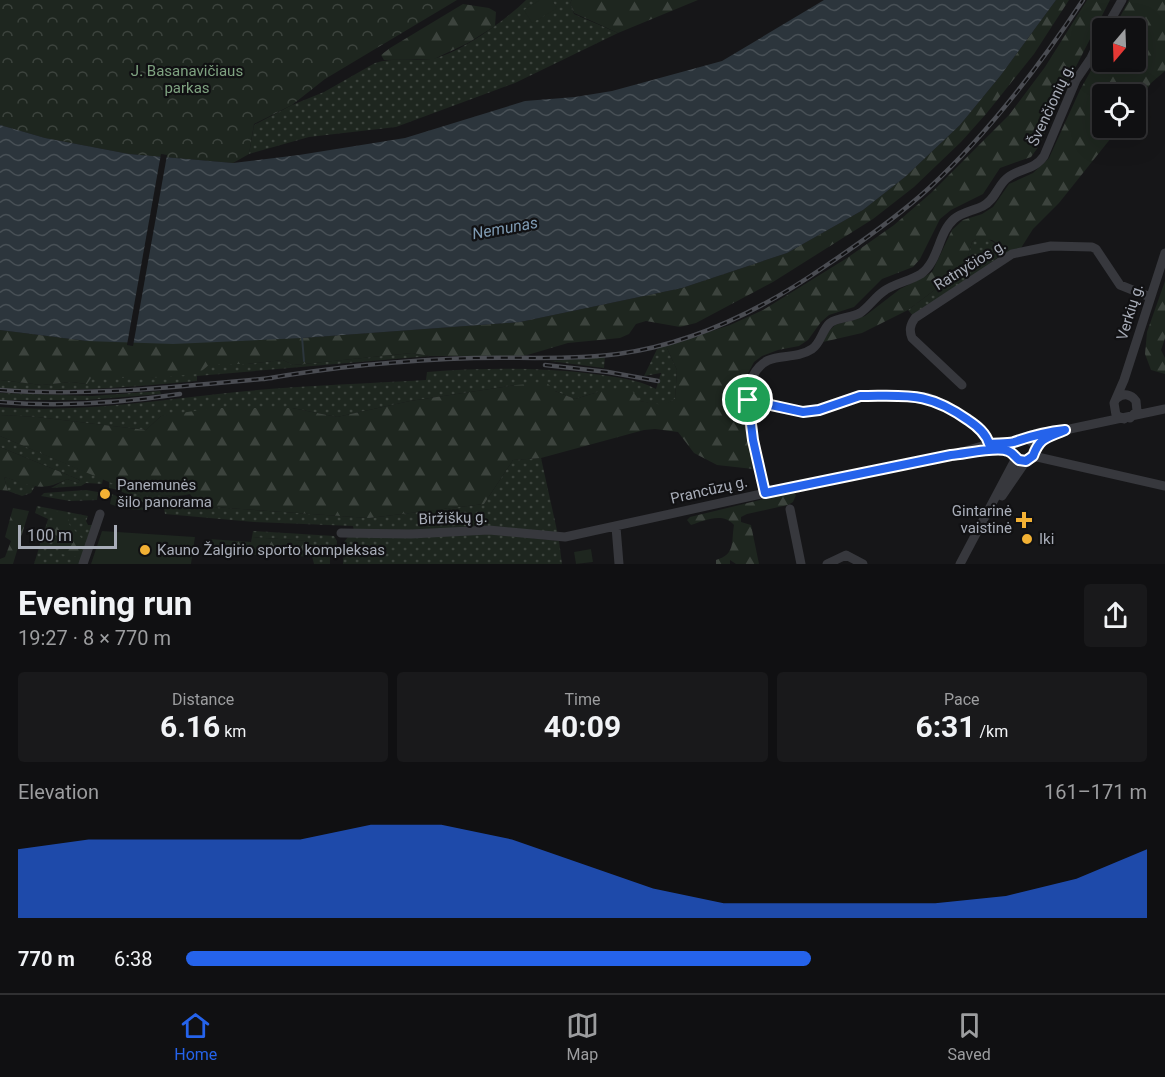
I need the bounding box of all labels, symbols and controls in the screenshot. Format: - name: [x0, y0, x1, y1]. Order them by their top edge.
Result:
- north arrow: [1092, 18, 1146, 72]
- map controls: [1092, 18, 1146, 138]
- street label: Švenčionių g.: [1024, 61, 1078, 149]
- park label: J. Basanavičiaus parkas: [131, 62, 243, 97]
- button: locate: [1092, 84, 1146, 138]
- water label: Nemunas: [471, 213, 539, 243]
- street label: Ratnyčios g.: [931, 236, 1009, 294]
- street label: Verkių g.: [1113, 282, 1147, 342]
- pin: [722, 374, 773, 425]
- icon: arrive: [731, 383, 764, 416]
- street label: Prancūzų g.: [669, 472, 749, 508]
- place label: Panemunės šilo panorama: [117, 476, 212, 511]
- marker: Panemunės šilo panorama: [98, 487, 112, 501]
- place label: Gintarinė vaistinė: [952, 502, 1012, 537]
- street label: Biržiškų g.: [418, 508, 488, 528]
- marker: Gintarinė vaistinė: [1017, 513, 1031, 527]
- scale bar: [18, 522, 117, 550]
- text: 100 m: [27, 526, 72, 545]
- place label: Iki: [1039, 530, 1054, 548]
- marker: Iki: [1020, 532, 1034, 546]
- place label: Kauno Žalgirio sporto kompleksas: [157, 541, 385, 559]
- marker: Kauno Žalgirio sporto kompleksas: [138, 543, 152, 557]
- text: Evening run: [18, 584, 192, 623]
- button: share: [1084, 584, 1147, 647]
- text: 19:27 · 8 × 770 m: [18, 626, 171, 650]
- text: Distance: [172, 690, 234, 709]
- text: Time: [565, 690, 600, 709]
- text: Pace: [944, 690, 980, 709]
- text: 6.16: [160, 709, 220, 744]
- text: 40:09: [544, 709, 621, 744]
- text: 6:31: [915, 709, 976, 744]
- text: km: [220, 722, 246, 741]
- text: /km: [976, 722, 1008, 741]
- text: Elevation: [18, 780, 99, 804]
- text: 161–171 m: [1044, 780, 1147, 804]
- text: 770 m: [18, 947, 75, 971]
- text: 6:38: [114, 947, 153, 971]
- tab: Home: [174, 1009, 217, 1064]
- tab: Map: [566, 1009, 599, 1064]
- tab: Saved: [947, 1009, 991, 1064]

